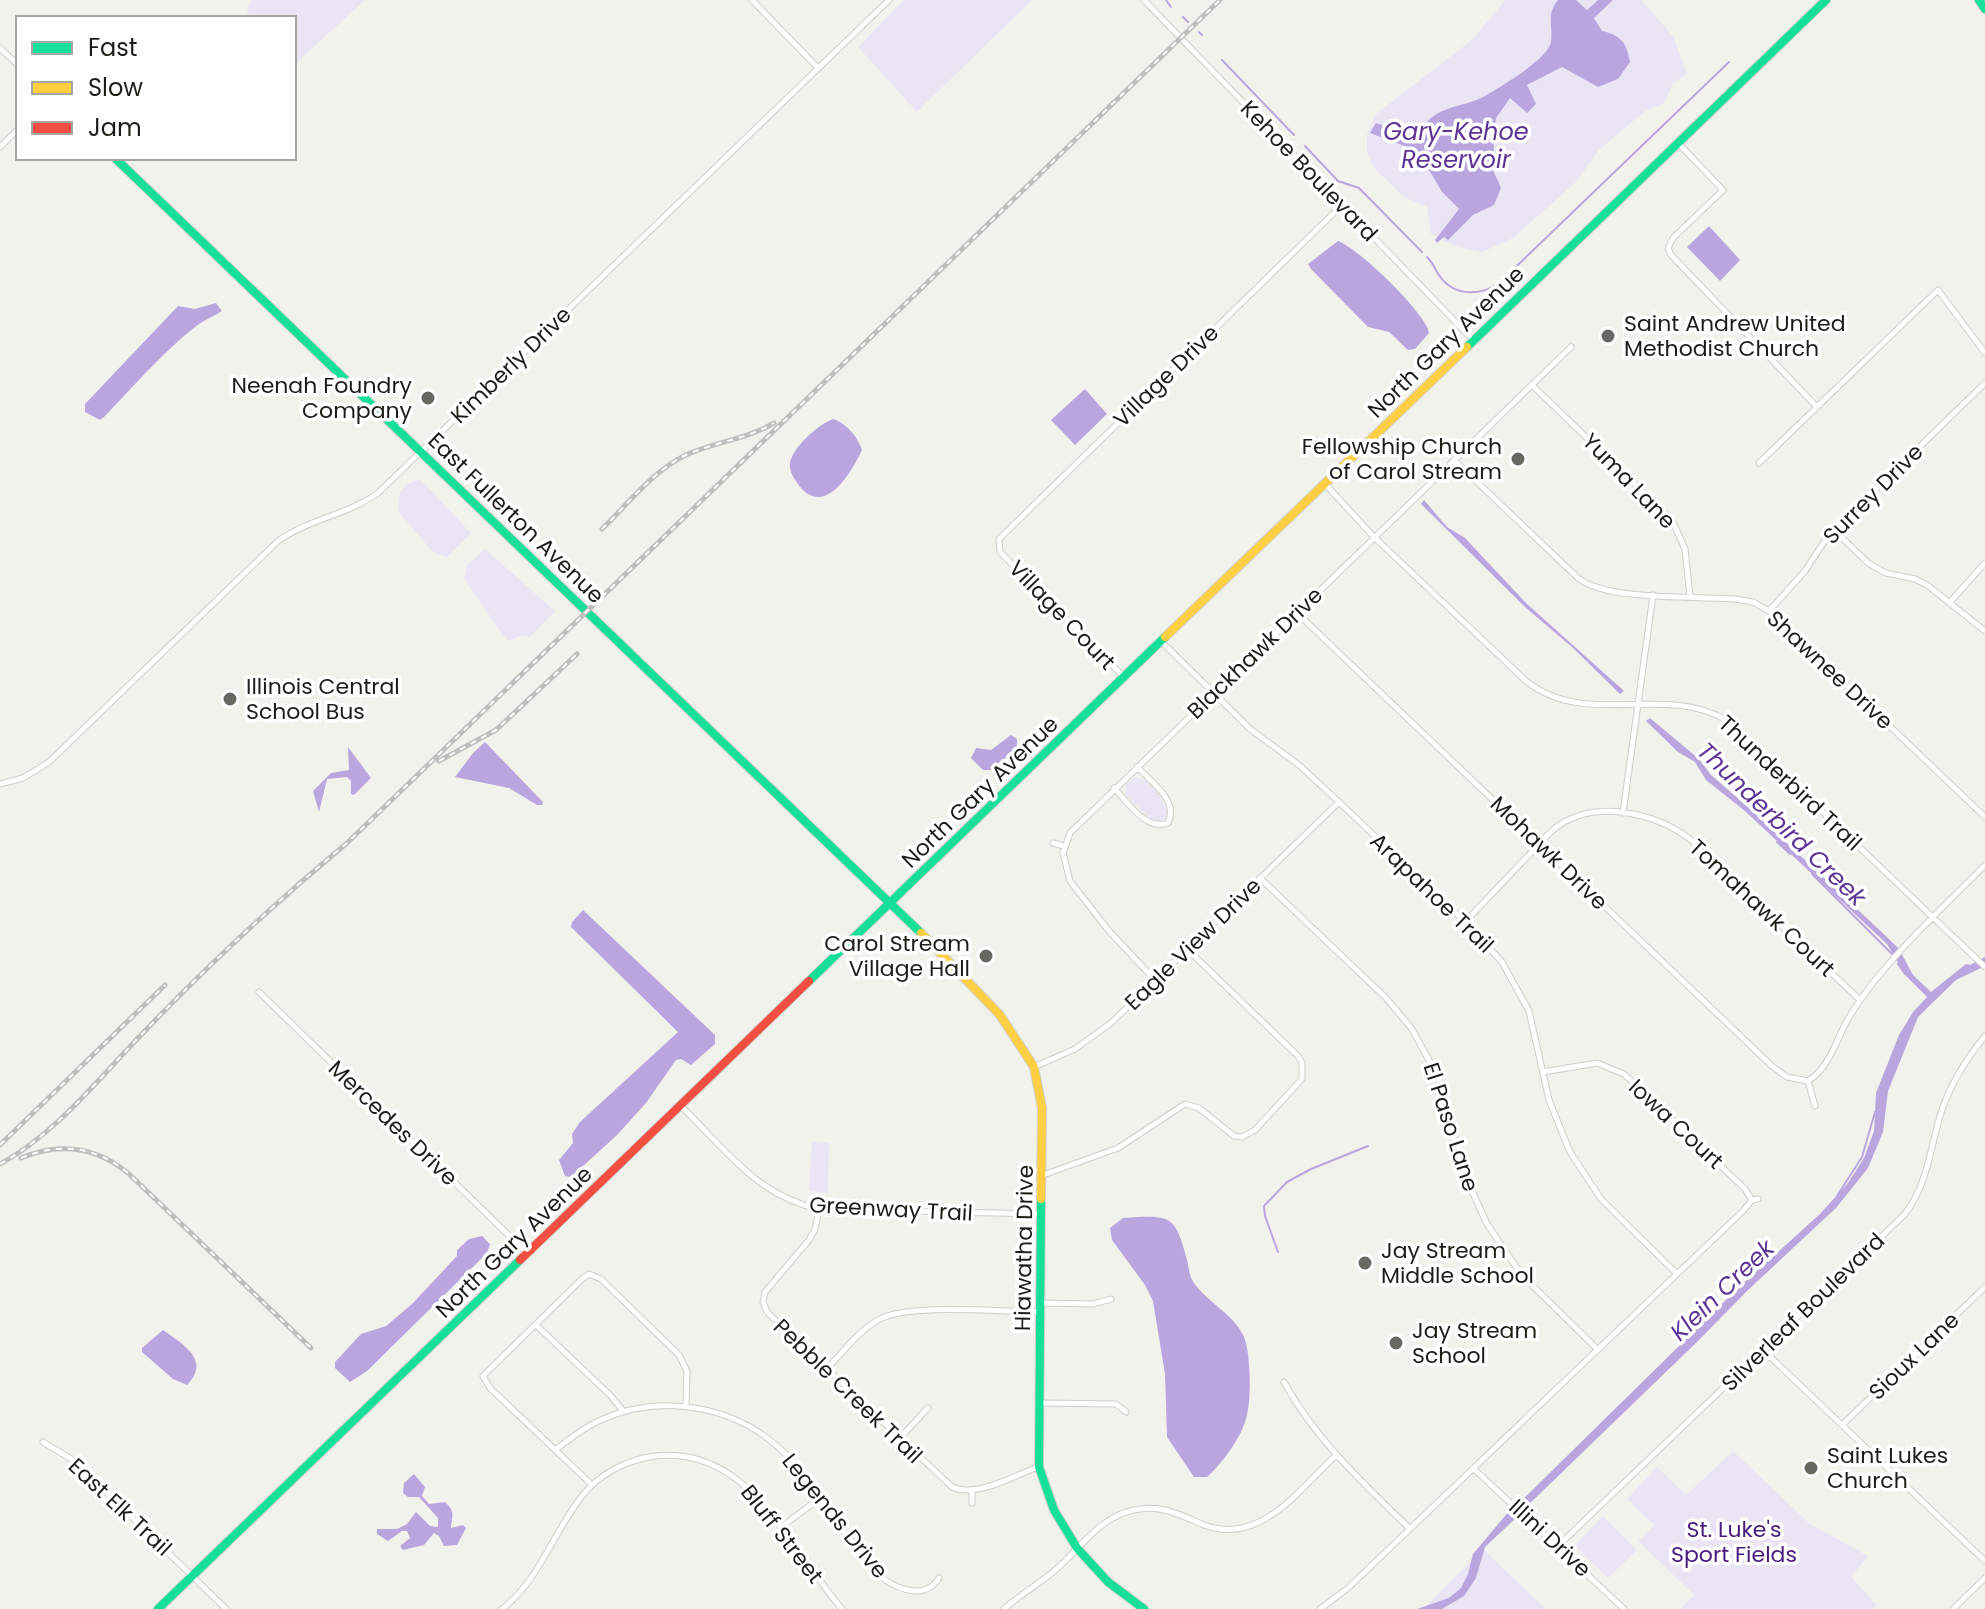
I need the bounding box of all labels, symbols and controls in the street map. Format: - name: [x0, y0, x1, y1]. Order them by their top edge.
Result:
- legend: [16, 16, 296, 160]
- text: Fast: [88, 31, 138, 64]
- text: Slow: [88, 71, 143, 104]
- street label: Kehoe Boulevard: [1233, 94, 1385, 248]
- text: Jam: [88, 111, 142, 144]
- water label: Gary-Kehoe Reservoir: [1383, 115, 1529, 176]
- street label: North Gary Avenue: [1361, 259, 1531, 425]
- street label: Kimberly Drive: [444, 299, 578, 431]
- place label: Saint Andrew United Methodist Church: [1624, 308, 1846, 364]
- street label: Village Drive: [1106, 318, 1226, 434]
- marker: Saint Andrew United Methodist Church: [1599, 327, 1617, 345]
- place label: Neenah Foundry Company: [232, 370, 413, 426]
- marker: Neenah Foundry Company: [419, 389, 437, 407]
- street label: East Fullerton Avenue: [421, 426, 611, 610]
- street label: Yuma Lane: [1575, 426, 1683, 536]
- place label: Fellowship Church of Carol Stream: [1302, 431, 1502, 487]
- street label: Surrey Drive: [1816, 437, 1930, 551]
- marker: Fellowship Church of Carol Stream: [1509, 450, 1527, 468]
- street label: Village Court: [1002, 553, 1122, 677]
- street label: Blackhawk Drive: [1180, 580, 1330, 726]
- street label: Shawnee Drive: [1760, 603, 1900, 737]
- place label: Illinois Central School Bus: [246, 671, 400, 727]
- marker: Illinois Central School Bus: [221, 690, 239, 708]
- street label: Thunderbird Trail: [1711, 708, 1869, 858]
- street label: North Gary Avenue: [895, 709, 1065, 875]
- water label: Thunderbird Creek: [1690, 735, 1875, 915]
- street label: Mohawk Drive: [1483, 789, 1615, 917]
- street label: Arapahoe Trail: [1363, 826, 1501, 960]
- street label: Tomahawk Court: [1682, 832, 1842, 984]
- street label: Eagle View Drive: [1118, 871, 1268, 1017]
- place label: Carol Stream Village Hall: [824, 928, 970, 984]
- marker: Carol Stream Village Hall: [977, 947, 995, 965]
- street label: Mercedes Drive: [322, 1053, 464, 1193]
- street label: El Paso Lane: [1416, 1059, 1486, 1195]
- street label: Iowa Court: [1622, 1072, 1730, 1176]
- street label: North Gary Avenue: [429, 1159, 599, 1325]
- street label: Hiawatha Drive: [1007, 1165, 1041, 1331]
- street label: Greenway Trail: [808, 1189, 974, 1229]
- street label: Silverleaf Boulevard: [1715, 1226, 1891, 1398]
- water label: Klein Creek: [1663, 1231, 1783, 1348]
- place label: Jay Stream Middle School: [1381, 1235, 1534, 1291]
- marker: Jay Stream Middle School: [1356, 1254, 1374, 1272]
- street label: Sioux Lane: [1862, 1305, 1966, 1407]
- street label: Pebble Creek Trail: [767, 1312, 929, 1470]
- place label: Jay Stream School: [1412, 1315, 1537, 1371]
- marker: Jay Stream School: [1387, 1334, 1405, 1352]
- place label: Saint Lukes Church: [1827, 1440, 1948, 1496]
- street label: Legends Drive: [775, 1447, 895, 1585]
- street label: East Elk Trail: [61, 1451, 179, 1563]
- marker: Saint Lukes Church: [1802, 1459, 1820, 1477]
- street label: Bluff Street: [734, 1478, 830, 1590]
- street label: Illini Drive: [1502, 1492, 1598, 1584]
- park label: St. Luke's Sport Fields: [1671, 1514, 1797, 1570]

